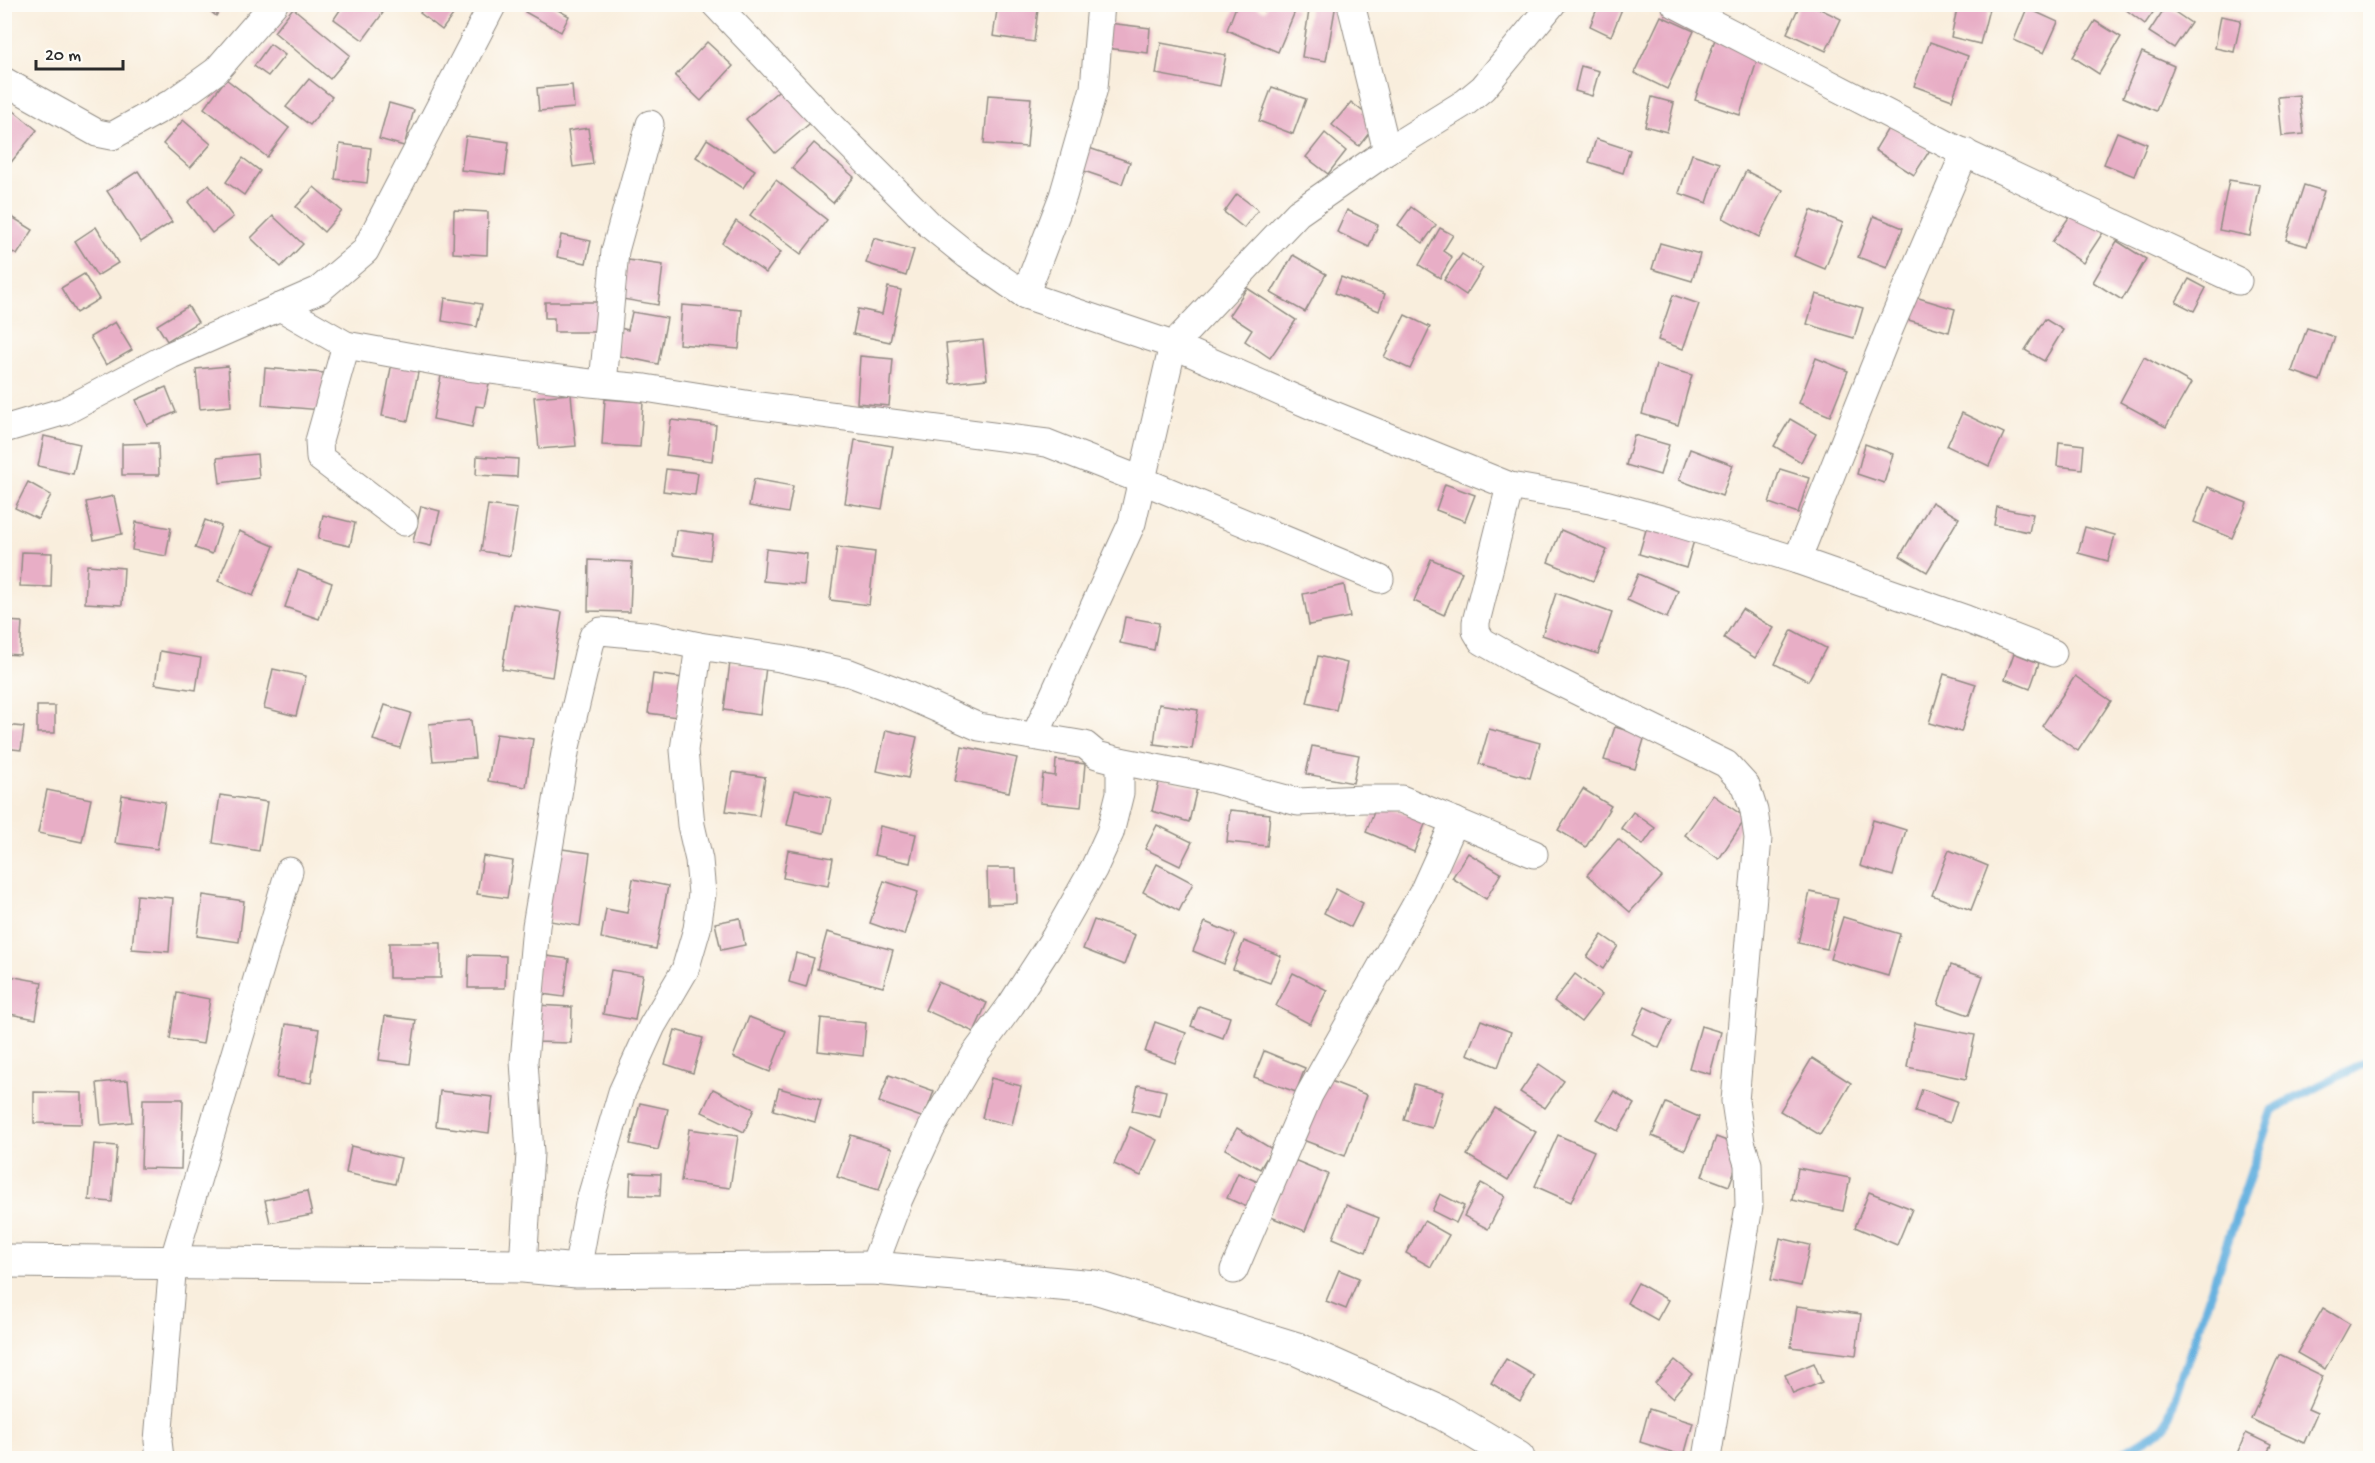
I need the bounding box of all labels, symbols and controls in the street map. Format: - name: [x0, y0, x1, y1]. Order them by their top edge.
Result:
- scale bar: [36, 33, 123, 71]
- text: 20 m: [45, 46, 81, 67]

